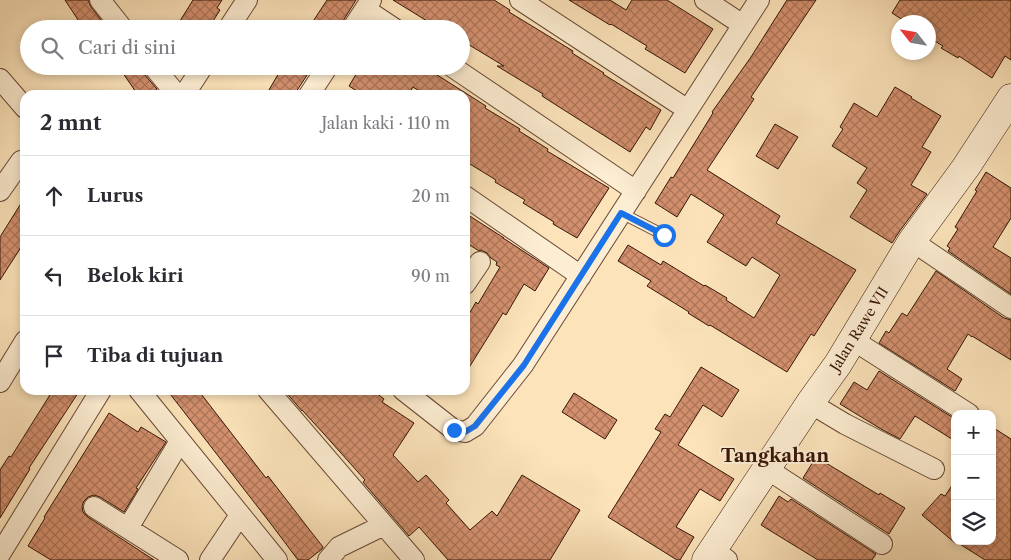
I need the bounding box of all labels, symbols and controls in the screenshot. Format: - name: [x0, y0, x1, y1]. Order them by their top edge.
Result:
- north arrow: [891, 15, 936, 60]
- search box: [20, 20, 470, 75]
- icon: search: [38, 34, 66, 62]
- text: Cari di sini: [78, 36, 176, 59]
- text: 2 mnt: [40, 110, 101, 135]
- text: Jalan kaki · 110 m: [321, 113, 450, 133]
- icon: ahead: [40, 182, 68, 210]
- text: Lurus: [87, 184, 143, 207]
- text: 20 m: [411, 186, 450, 206]
- route start: [653, 224, 676, 247]
- icon: left: [40, 262, 68, 290]
- text: Belok kiri: [87, 264, 184, 287]
- text: 90 m: [411, 266, 450, 286]
- street label: Jalan Rawe VII: [825, 283, 892, 376]
- icon: arrive: [40, 342, 68, 370]
- text: Tiba di tujuan: [87, 344, 223, 367]
- map controls: [951, 410, 996, 545]
- button: +: [951, 410, 996, 455]
- route end: [443, 419, 466, 442]
- district label: Tangkahan: [721, 444, 829, 467]
- button: −: [951, 455, 996, 500]
- button: layers: [951, 500, 996, 545]

